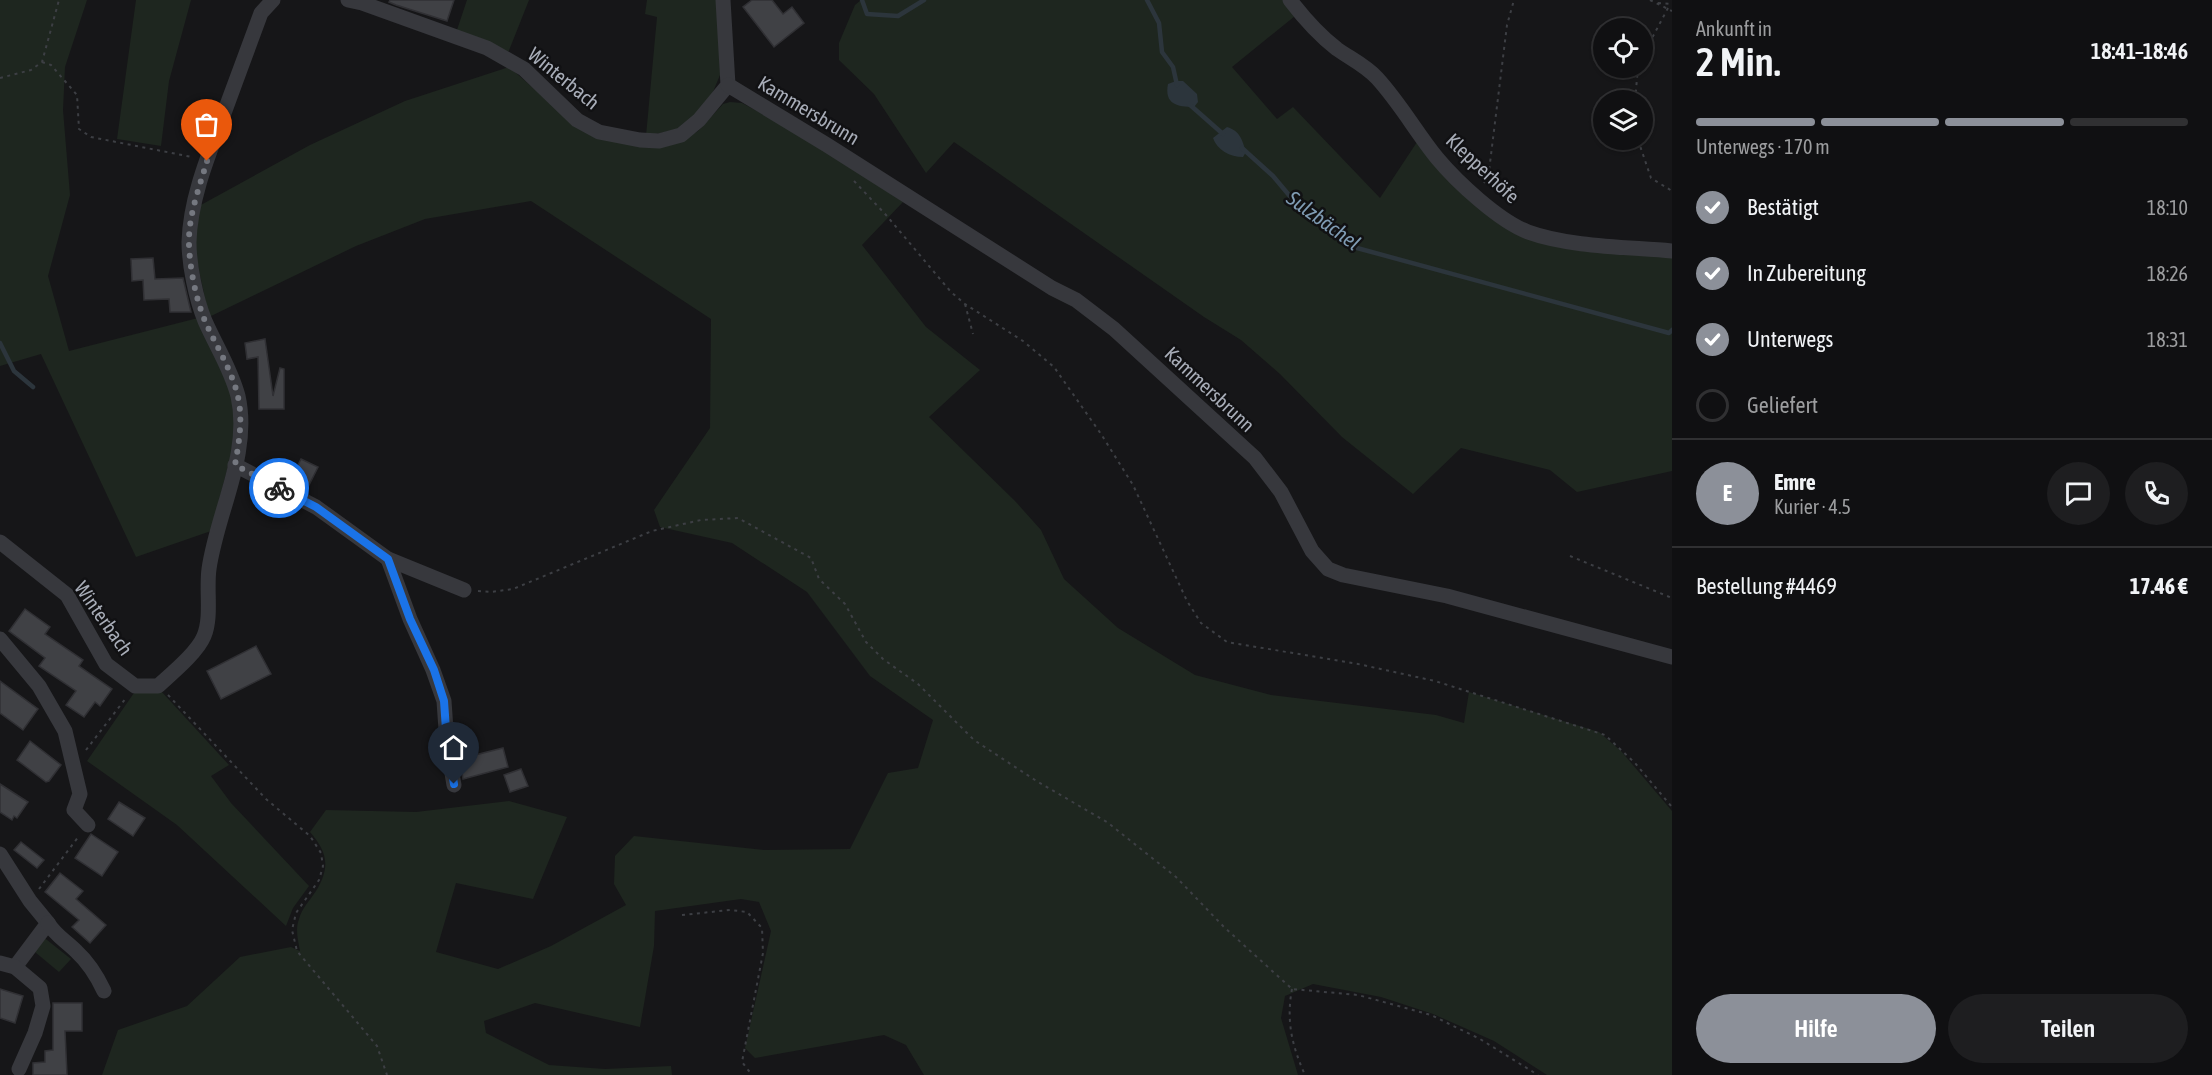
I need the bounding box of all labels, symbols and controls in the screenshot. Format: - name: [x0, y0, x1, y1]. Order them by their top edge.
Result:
- text: Ankunft in: [1696, 17, 1772, 40]
- map controls: [1593, 18, 1653, 150]
- button: locate: [1593, 18, 1653, 78]
- text: 18:41–18:46: [2091, 38, 2188, 64]
- text: 2 Min.: [1696, 40, 1781, 84]
- street label: Winterbach: [524, 42, 604, 114]
- street label: Kammersbrunn: [754, 71, 864, 149]
- button: layers: [1593, 90, 1653, 150]
- pin: [181, 99, 232, 161]
- icon: bag: [190, 108, 223, 141]
- street label: Klepperhöfe: [1442, 128, 1524, 208]
- text: Unterwegs · 170 m: [1696, 135, 1830, 158]
- water label: Sulzbächel: [1282, 185, 1365, 255]
- icon: check: [1696, 191, 1729, 224]
- text: Bestätigt: [1747, 194, 1819, 220]
- text: 18:10: [2147, 196, 2188, 219]
- icon: check: [1696, 257, 1729, 290]
- text: In Zubereitung: [1747, 260, 1866, 286]
- text: 18:26: [2147, 262, 2188, 285]
- icon: check: [1696, 323, 1729, 356]
- text: Unterwegs: [1747, 326, 1833, 352]
- text: 18:31: [2147, 328, 2188, 351]
- street label: Kammersbrunn: [1160, 342, 1260, 436]
- text: Geliefert: [1747, 392, 1818, 418]
- courier: [249, 458, 309, 518]
- button: chat: [2047, 462, 2110, 525]
- button: phone: [2125, 462, 2188, 525]
- text: Emre: [1774, 469, 1816, 495]
- icon: bike: [263, 472, 296, 505]
- text: E: [1723, 480, 1732, 506]
- text: Kurier · 4.5: [1774, 495, 1851, 518]
- text: Bestellung #4469: [1696, 573, 1837, 599]
- text: 17.46 €: [2130, 573, 2188, 599]
- street label: Winterbach: [70, 576, 138, 660]
- pin: [428, 722, 479, 784]
- icon: home: [437, 731, 470, 764]
- button: Hilfe: [1696, 994, 1936, 1063]
- button: Teilen: [1948, 994, 2188, 1063]

